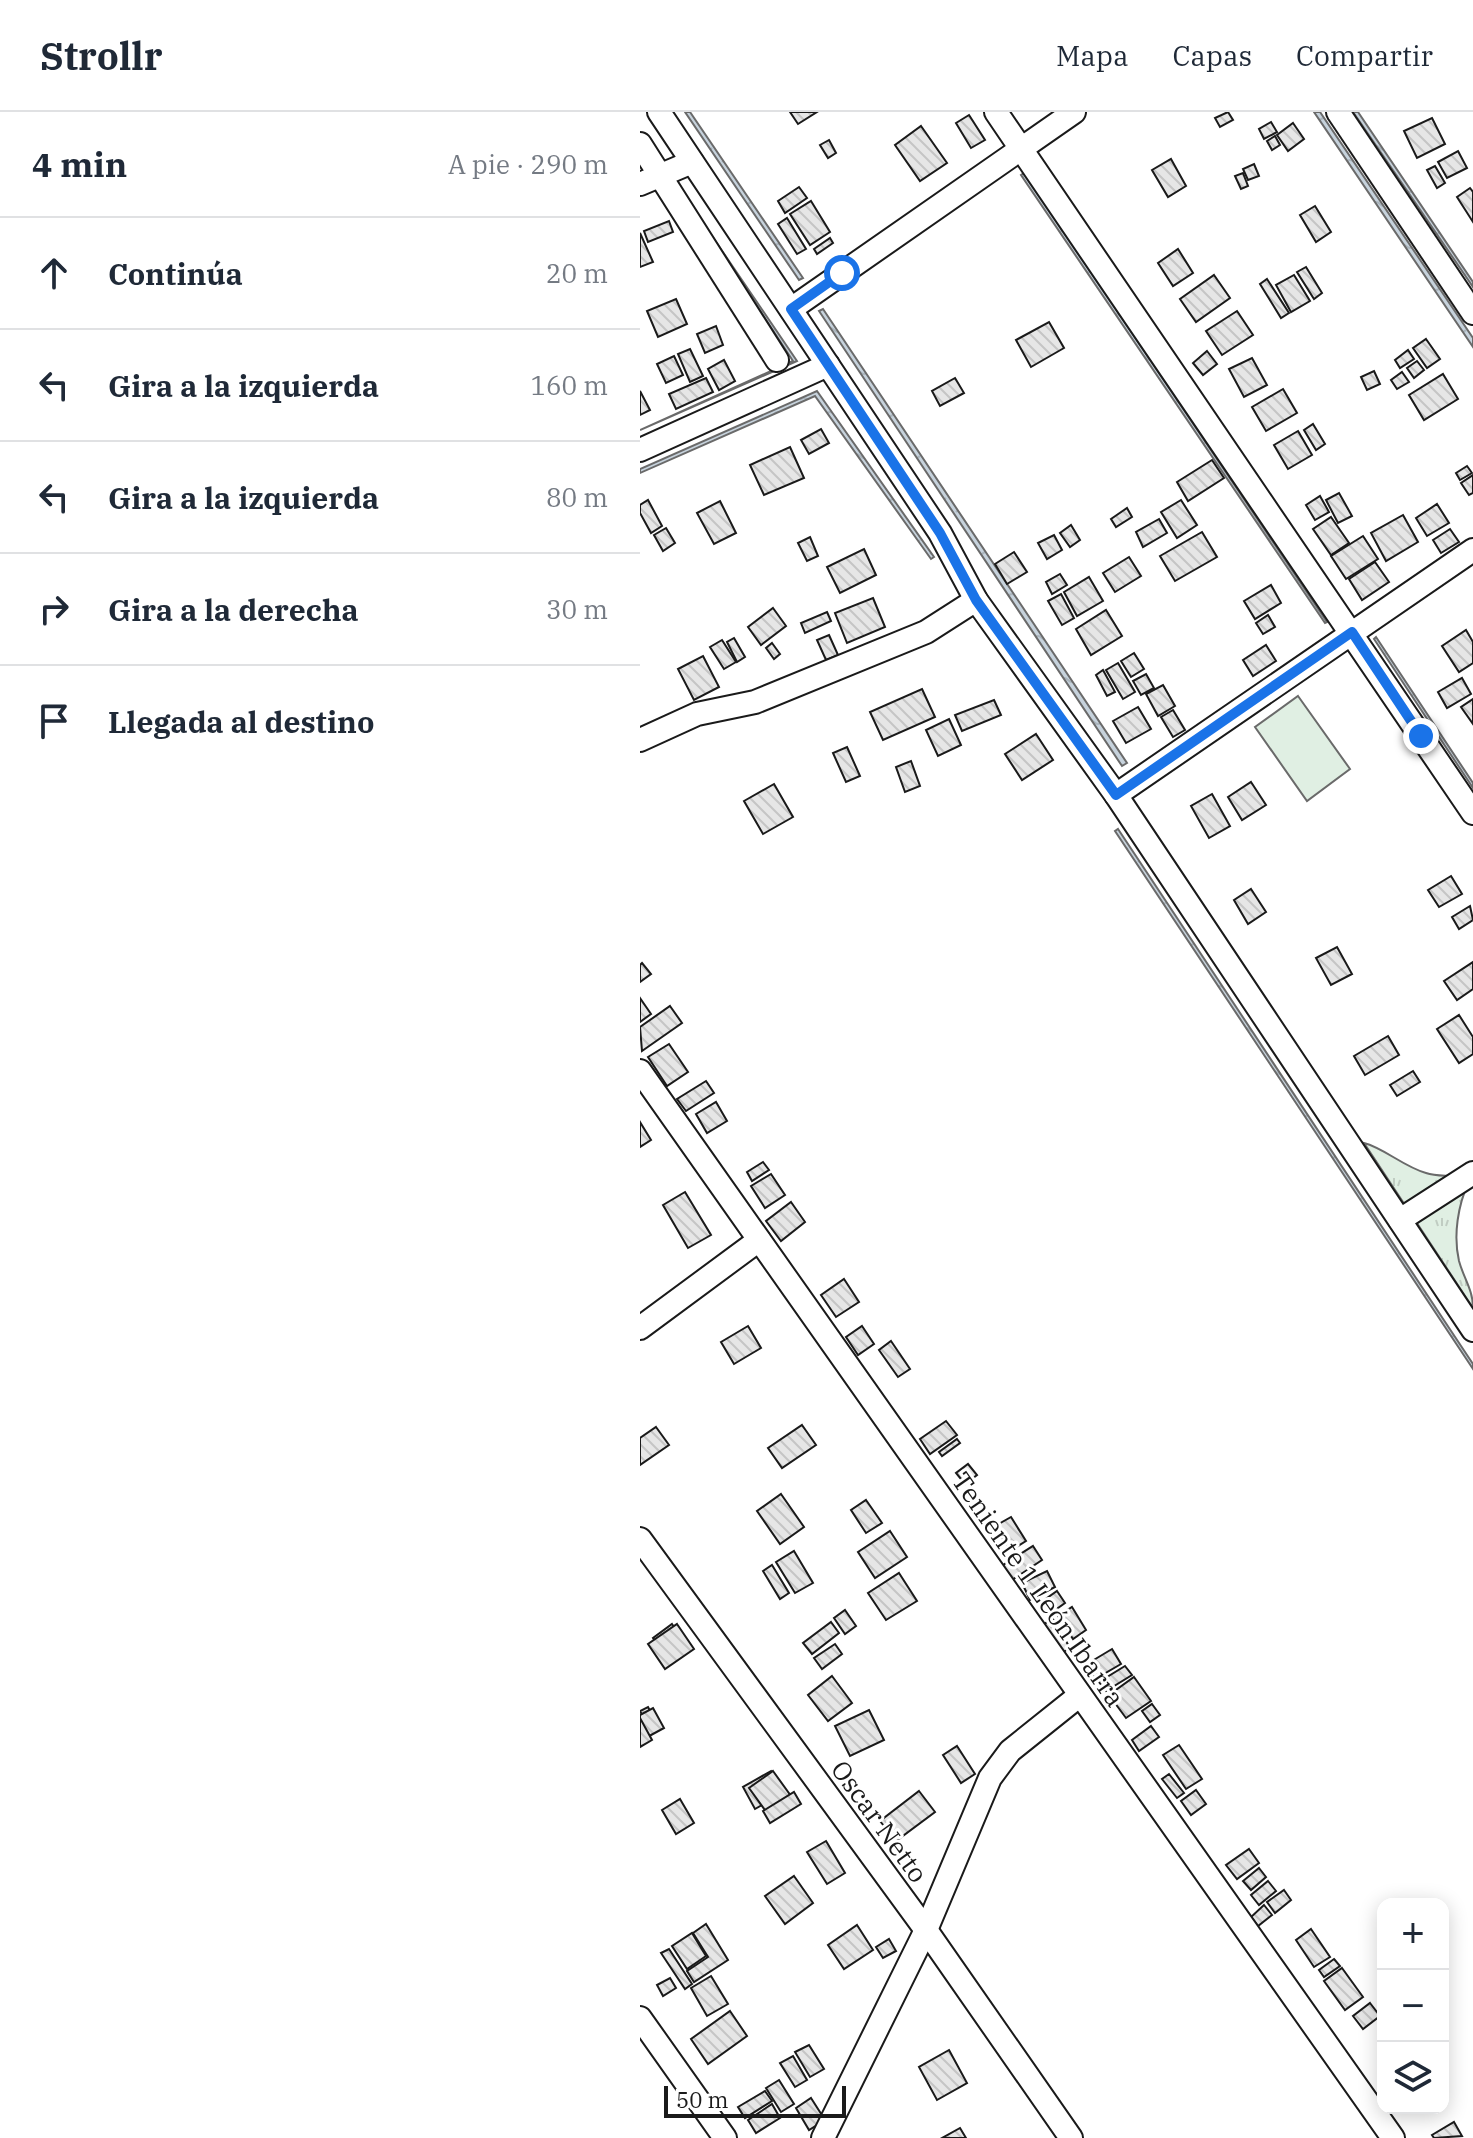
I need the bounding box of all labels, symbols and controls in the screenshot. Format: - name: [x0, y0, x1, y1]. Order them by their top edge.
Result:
- text: Strollr: [40, 31, 162, 80]
- text: Mapa: [1056, 37, 1129, 74]
- text: Capas: [1173, 37, 1252, 74]
- text: Compartir: [1296, 37, 1433, 74]
- text: 4 min: [32, 142, 127, 186]
- text: A pie · 290 m: [448, 147, 608, 181]
- icon: ahead: [32, 251, 76, 295]
- text: Continúa: [108, 254, 243, 293]
- route start: [824, 255, 860, 291]
- text: 20 m: [546, 256, 608, 290]
- icon: left: [32, 363, 76, 407]
- text: Gira a la izquierda: [108, 366, 379, 405]
- text: 160 m: [530, 368, 608, 402]
- icon: left: [32, 475, 76, 519]
- text: Gira a la izquierda: [108, 478, 379, 517]
- text: 80 m: [546, 480, 608, 514]
- icon: right: [32, 587, 76, 631]
- text: Gira a la derecha: [108, 590, 359, 629]
- text: 30 m: [546, 592, 608, 626]
- icon: arrive: [32, 699, 76, 743]
- text: Llegada al destino: [108, 702, 374, 741]
- route end: [1403, 718, 1439, 754]
- street label: Teniente 1 León Ibarra: [945, 1465, 1133, 1713]
- street label: Oscar Netto: [824, 1753, 936, 1889]
- map controls: [1377, 1898, 1449, 2114]
- button: +: [1377, 1898, 1449, 1970]
- button: −: [1377, 1970, 1449, 2042]
- button: layers: [1377, 2042, 1449, 2114]
- scale bar: [664, 2082, 846, 2118]
- text: 50 m: [676, 2085, 728, 2114]

